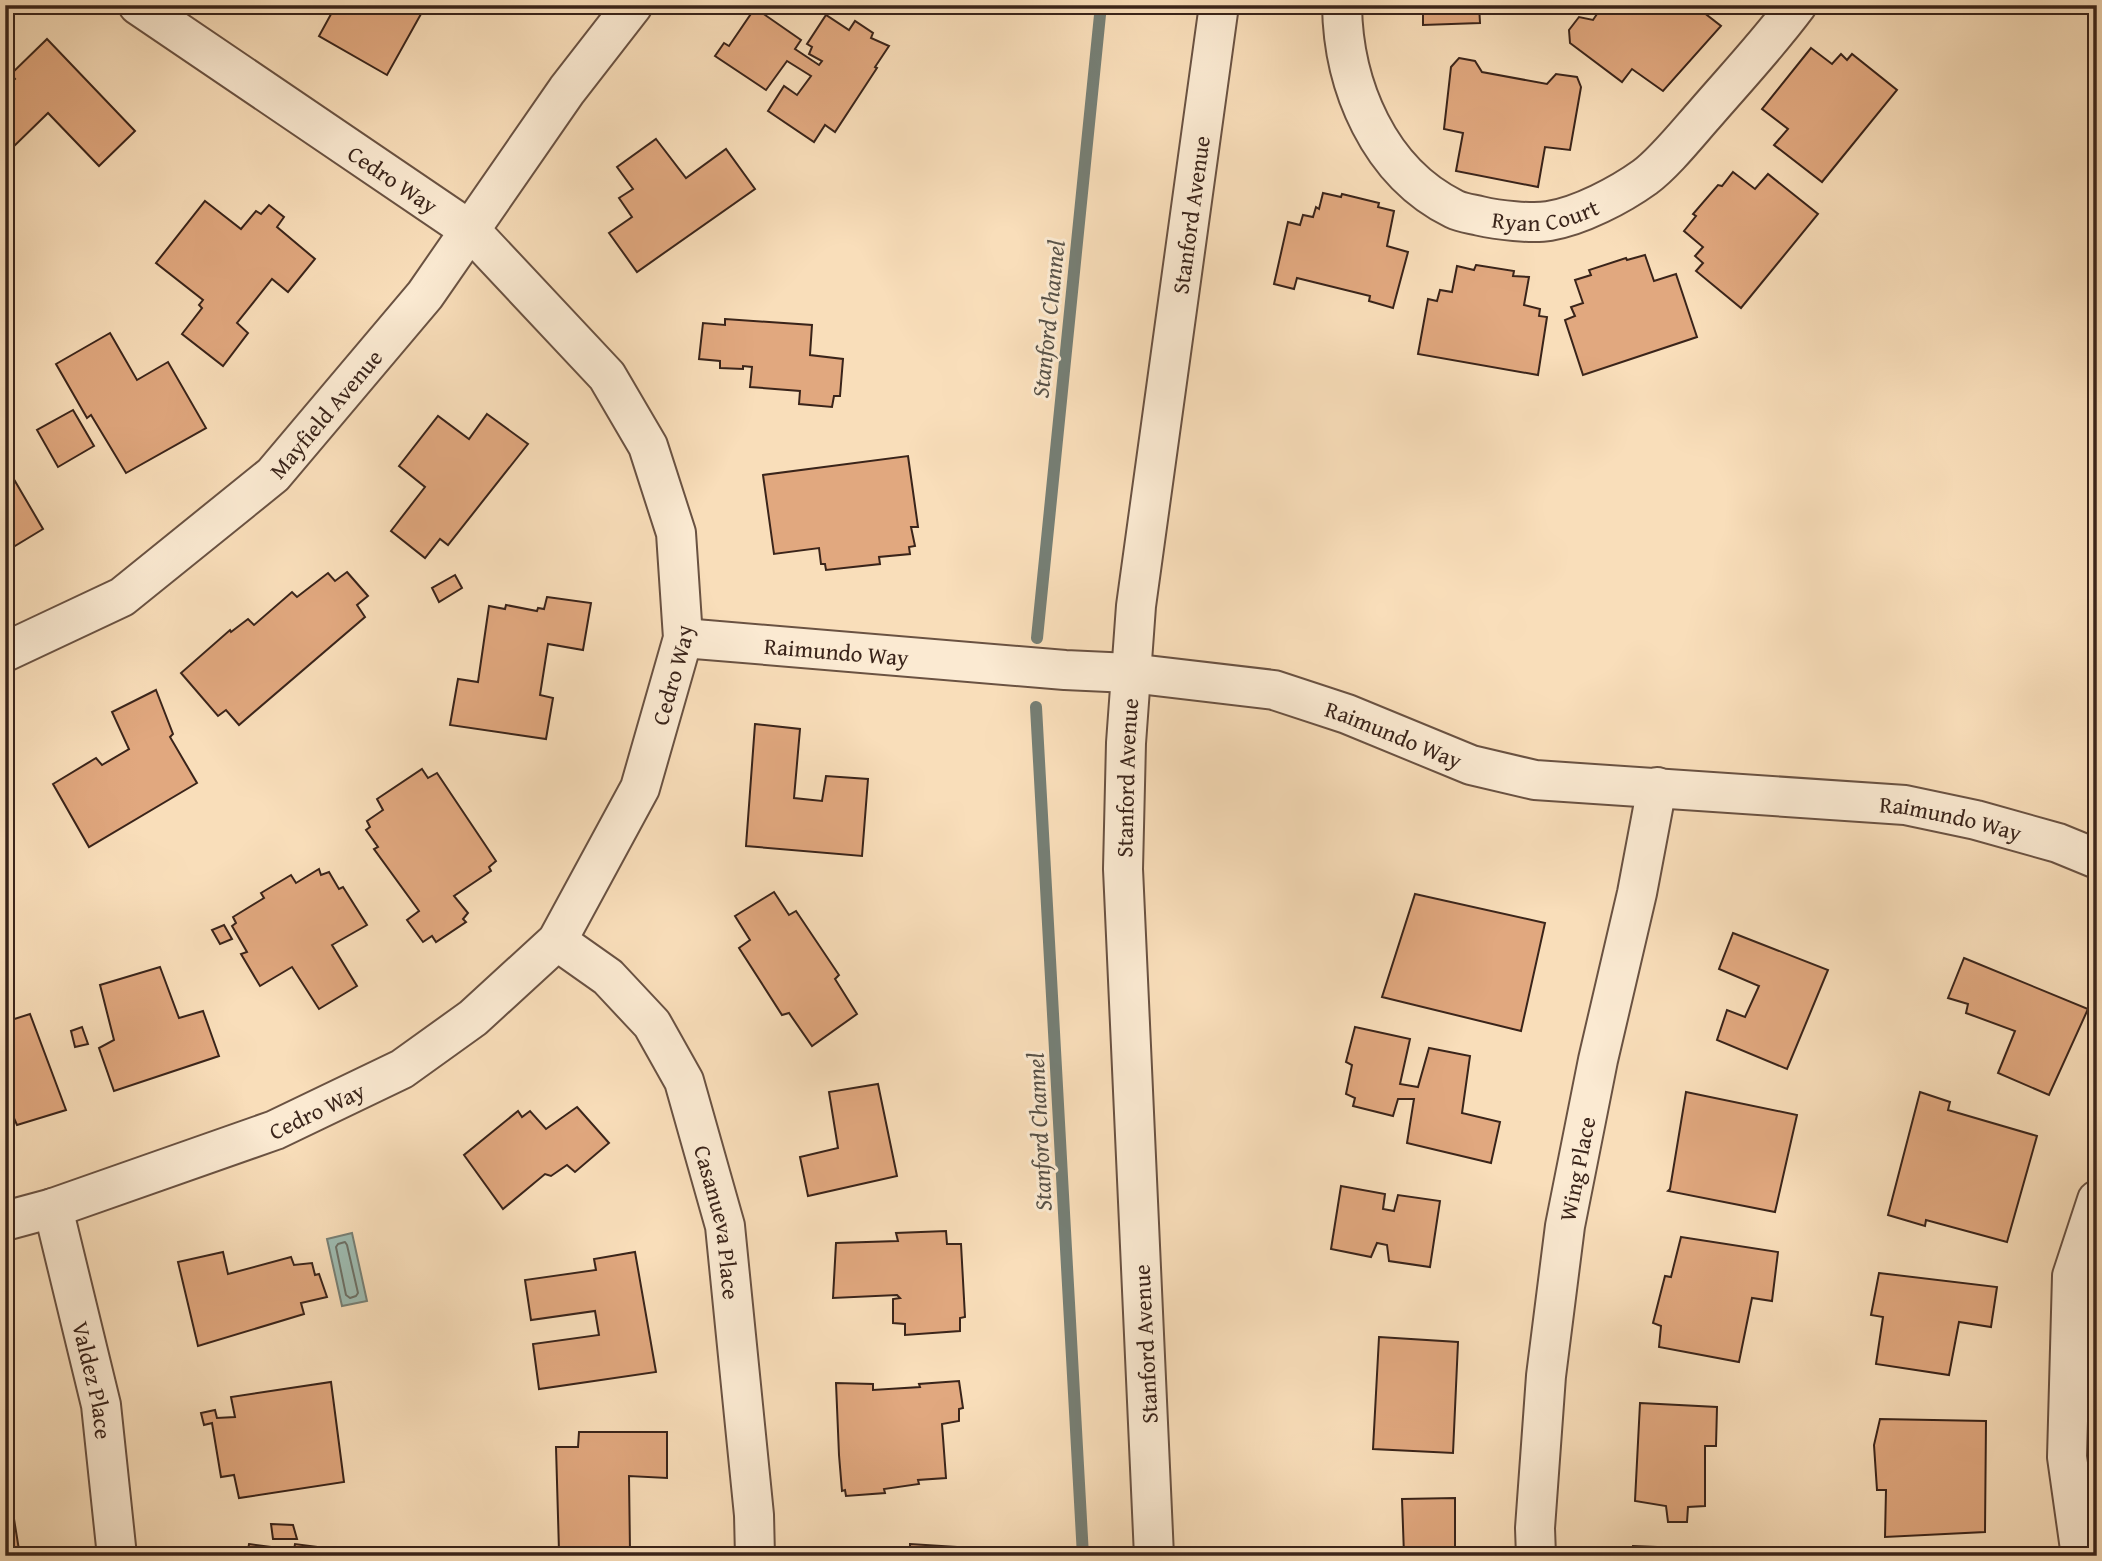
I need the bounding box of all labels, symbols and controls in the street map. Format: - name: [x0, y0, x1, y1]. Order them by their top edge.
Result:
- street label: Stanford Avenue: [1163, 133, 1217, 296]
- street label: Cedro Way: [341, 137, 445, 222]
- street label: Ryan Court: [1490, 190, 1604, 239]
- water label: Stanford Channel: [1022, 238, 1074, 400]
- street label: Mayfield Avenue: [261, 342, 389, 485]
- street label: Cedro Way: [642, 624, 699, 729]
- street label: Raimundo Way: [763, 628, 911, 673]
- street label: Raimundo Way: [1321, 692, 1468, 776]
- street label: Stanford Avenue: [1107, 697, 1146, 858]
- street label: Raimundo Way: [1879, 787, 2026, 849]
- water label: Stanford Channel: [1017, 1052, 1061, 1212]
- street label: Cedro Way: [263, 1073, 370, 1147]
- street label: Wing Place: [1550, 1113, 1603, 1224]
- street label: Casanueva Place: [686, 1141, 749, 1301]
- street label: Stanford Avenue: [1124, 1263, 1166, 1425]
- street label: Valdez Place: [65, 1318, 121, 1441]

